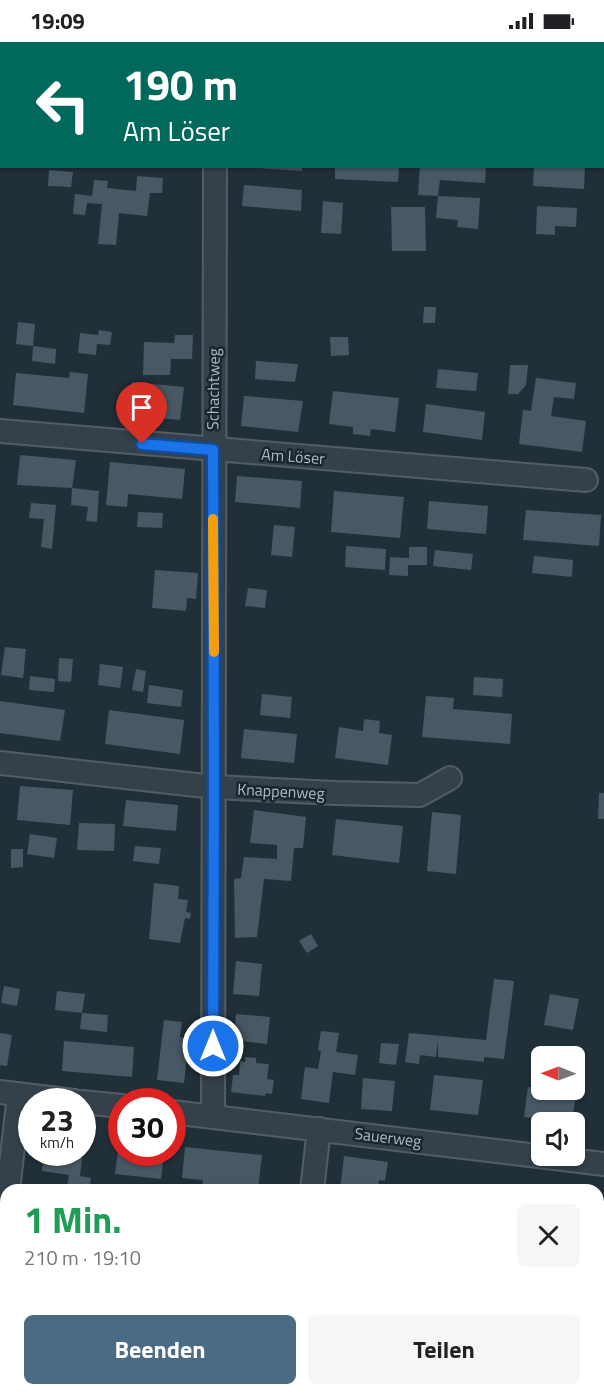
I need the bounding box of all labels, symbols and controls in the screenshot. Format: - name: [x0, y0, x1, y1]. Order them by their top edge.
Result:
- text: 19:09: [30, 4, 85, 38]
- text: 190 m: [123, 52, 238, 116]
- icon: left: [24, 66, 102, 144]
- text: Am Löser: [123, 110, 230, 151]
- street label: Schachtweg: [200, 348, 226, 430]
- pin: [116, 382, 167, 444]
- icon: arrive: [125, 391, 158, 424]
- street label: Am Löser: [260, 442, 326, 470]
- street label: Knappenweg: [237, 777, 325, 805]
- position arrow: [181, 1014, 245, 1078]
- north arrow: [531, 1046, 585, 1100]
- map controls: [531, 1046, 585, 1166]
- speed limit sign: 30: [108, 1088, 186, 1166]
- text: 23: [40, 1097, 74, 1143]
- button: sound: [531, 1112, 585, 1166]
- street label: Sauerweg: [353, 1121, 423, 1153]
- text: km/h: [40, 1131, 74, 1154]
- text: 1 Min.: [24, 1192, 121, 1247]
- button: close: [517, 1204, 580, 1267]
- text: 210 m · 19:10: [24, 1242, 141, 1273]
- button: Beenden: [24, 1315, 296, 1384]
- button: Teilen: [308, 1315, 580, 1384]

